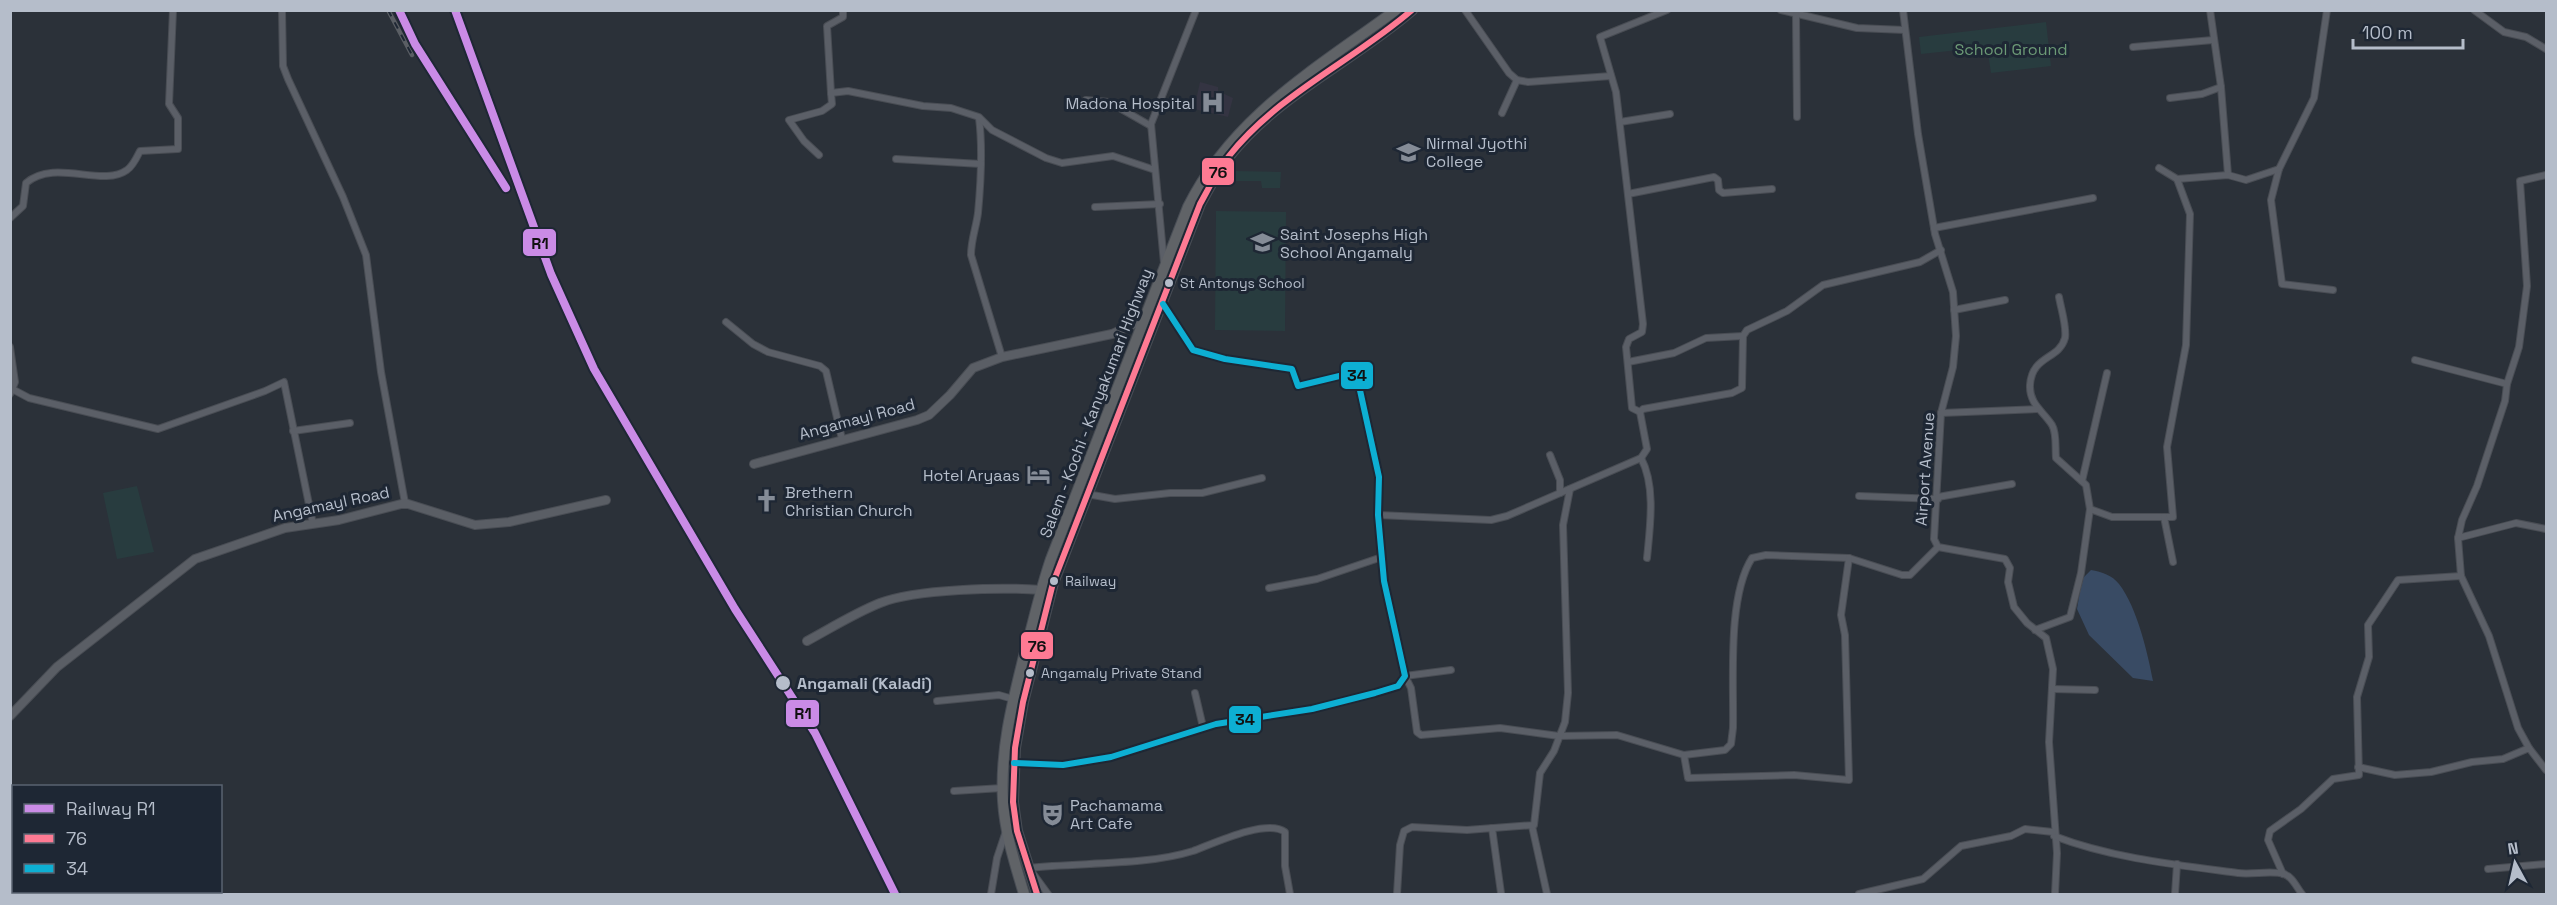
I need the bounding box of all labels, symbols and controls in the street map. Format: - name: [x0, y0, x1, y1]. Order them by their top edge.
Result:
- scale bar: [2353, 12, 2462, 50]
- text: 100 m: [2362, 21, 2413, 44]
- park label: School Ground: [1954, 39, 2068, 60]
- hospital icon: Madona Hospital: [1200, 90, 1226, 116]
- place label: Madona Hospital: [1065, 93, 1195, 114]
- place label: Nirmal Jyothi College: [1426, 133, 1527, 172]
- school or university icon: Nirmal Jyothi College: [1395, 139, 1421, 165]
- line badge: 76: [1201, 157, 1235, 186]
- text: 76: [1209, 162, 1227, 183]
- place label: Saint Josephs High School Angamaly: [1280, 224, 1428, 263]
- line badge: R1: [522, 228, 557, 257]
- school or university icon: Saint Josephs High School Angamaly: [1249, 230, 1275, 256]
- text: R1: [531, 233, 549, 254]
- street label: Salem - Kochi - Kanyakumari Highway: [1035, 265, 1157, 541]
- place label: St Antonys School: [1180, 274, 1305, 292]
- marker: St Antonys School: [1163, 277, 1175, 289]
- line badge: 34: [1340, 361, 1374, 390]
- text: 34: [1347, 365, 1367, 386]
- street label: Angamayl Road: [797, 393, 917, 445]
- street label: Airport Avenue: [1911, 411, 1939, 527]
- hotel icon: Hotel Aryaas: [1025, 462, 1051, 488]
- place label: Hotel Aryaas: [923, 465, 1020, 486]
- street label: Angamayl Road: [271, 481, 391, 527]
- place label: Brethern Christian Church: [785, 482, 913, 521]
- church icon: Brethern Christian Church: [754, 488, 780, 514]
- place label: Railway: [1065, 572, 1116, 590]
- marker: Railway: [1048, 575, 1060, 587]
- line badge: 76: [1020, 631, 1054, 660]
- text: 76: [1028, 636, 1046, 657]
- place label: Angamaly Private Stand: [1041, 664, 1202, 682]
- marker: Angamaly Private Stand: [1024, 667, 1036, 679]
- place label: Angamali (Kaladi): [797, 673, 932, 694]
- marker: Angamali (Kaladi): [774, 674, 792, 692]
- line badge: R1: [785, 699, 820, 728]
- text: R1: [794, 703, 812, 724]
- line badge: 34: [1228, 705, 1262, 734]
- text: 34: [1235, 709, 1255, 730]
- legend: [12, 785, 222, 893]
- place label: Pachamama Art Cafe: [1070, 795, 1163, 834]
- text: Railway R1: [66, 797, 155, 820]
- theatre icon: Pachamama Art Cafe: [1039, 801, 1065, 827]
- text: 76: [66, 827, 87, 850]
- north arrow: [2485, 833, 2545, 893]
- text: N: [2506, 837, 2520, 860]
- text: 34: [66, 857, 88, 880]

